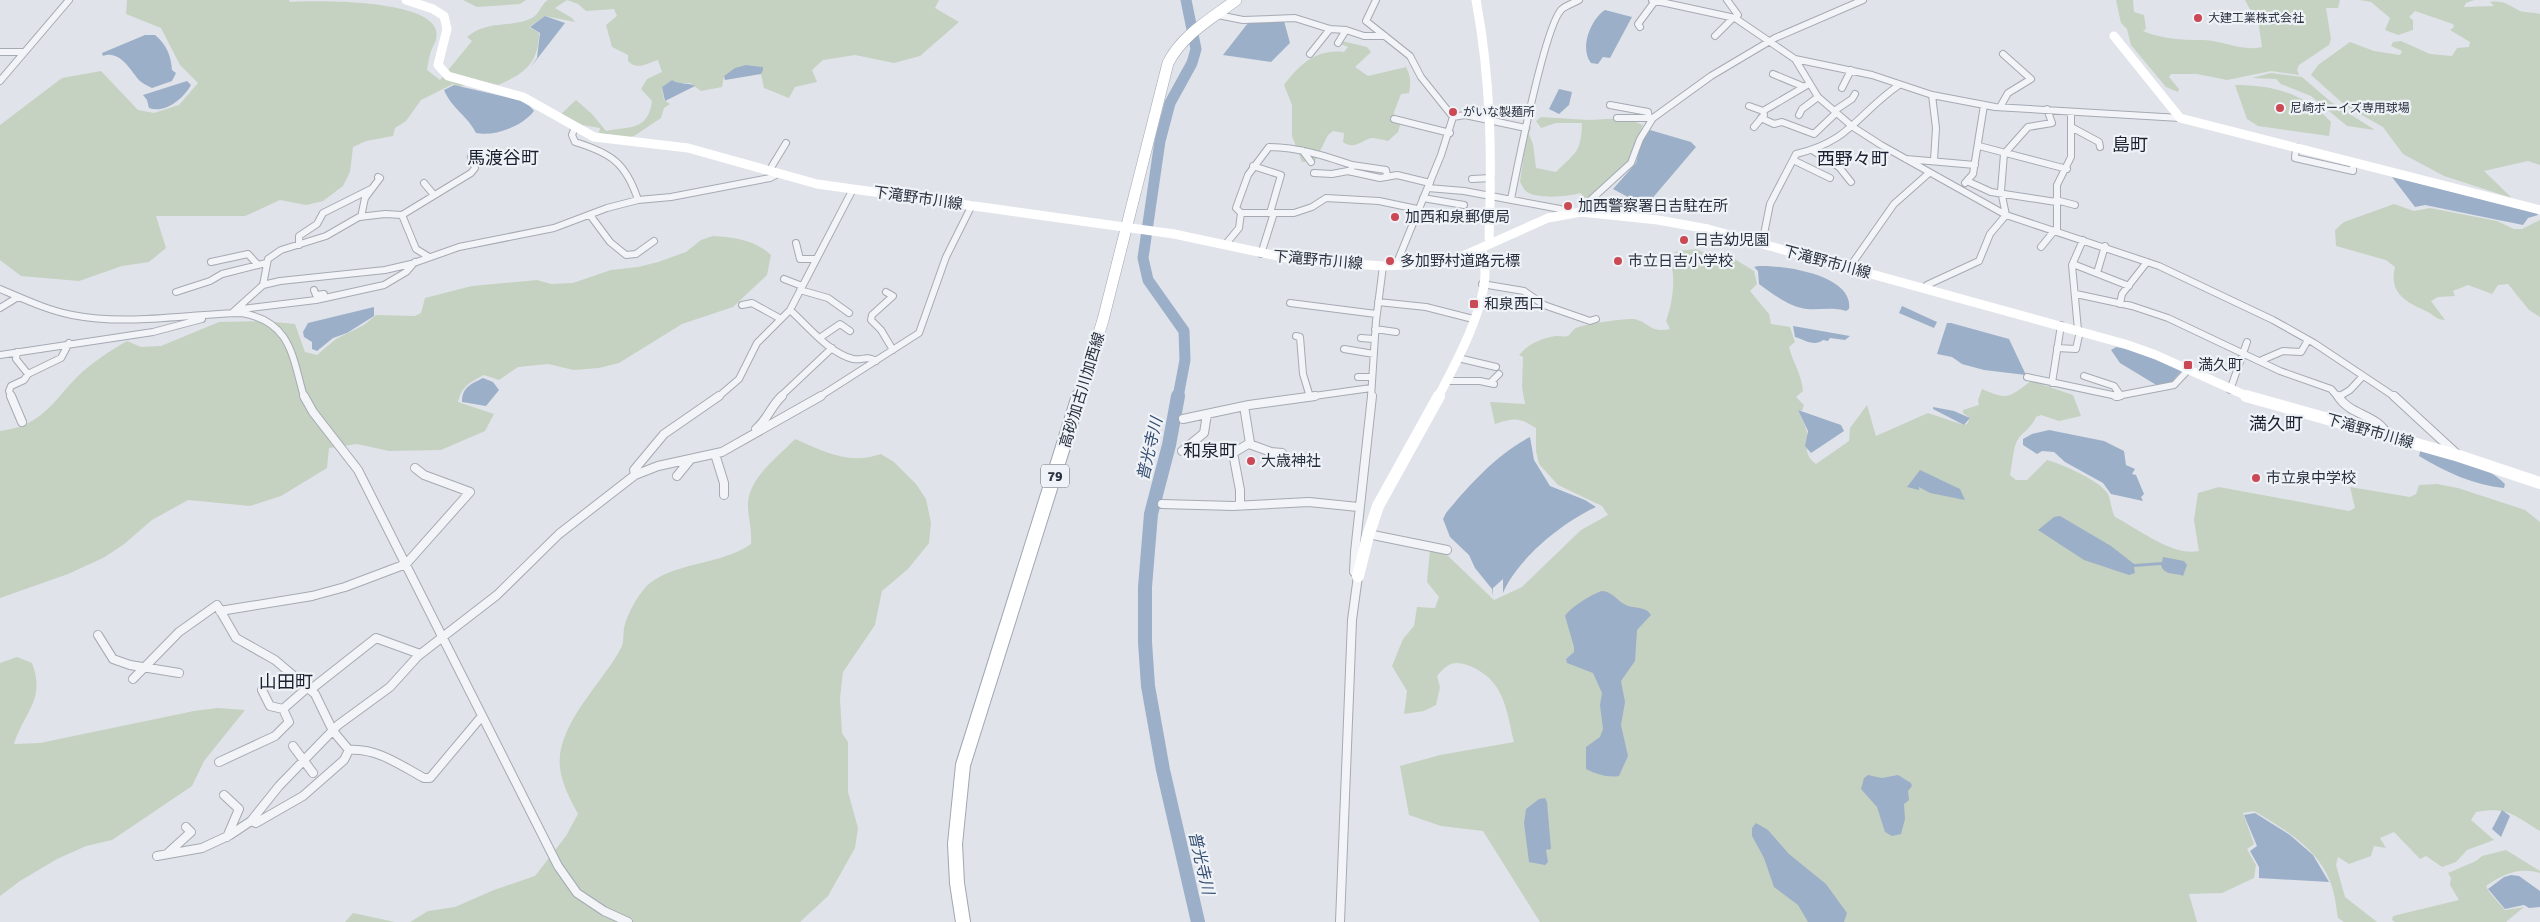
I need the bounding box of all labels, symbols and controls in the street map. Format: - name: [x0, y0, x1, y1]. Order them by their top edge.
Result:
- place label: 大建工業株式会社: [2208, 11, 2304, 26]
- marker: 大建工業株式会社: [2192, 12, 2204, 24]
- place label: 尼崎ボーイズ専用球場: [2290, 101, 2410, 116]
- marker: 尼崎ボーイズ専用球場: [2274, 102, 2286, 114]
- place label: がいな製麺所: [1463, 105, 1535, 120]
- marker: がいな製麺所: [1447, 106, 1459, 118]
- district label: 島町: [2112, 134, 2148, 156]
- district label: 馬渡谷町: [467, 147, 539, 169]
- district label: 西野々町: [1817, 148, 1889, 170]
- street label: 下滝野市川線: [872, 183, 964, 213]
- place label: 加西警察署日吉駐在所: [1578, 197, 1728, 215]
- marker: 加西警察署日吉駐在所: [1562, 200, 1574, 212]
- place label: 加西和泉郵便局: [1405, 208, 1510, 226]
- marker: 加西和泉郵便局: [1389, 211, 1401, 223]
- place label: 日吉幼児園: [1694, 231, 1769, 249]
- marker: 日吉幼児園: [1678, 234, 1690, 246]
- street label: 下滝野市川線: [1781, 242, 1873, 282]
- street label: 下滝野市川線: [1272, 247, 1364, 273]
- place label: 多加野村道路元標: [1400, 252, 1520, 270]
- place label: 市立日吉小学校: [1628, 252, 1733, 270]
- marker: 多加野村道路元標: [1384, 255, 1396, 267]
- marker: 市立日吉小学校: [1612, 255, 1624, 267]
- place label: 和泉西口: [1484, 295, 1544, 313]
- marker: 和泉西口: [1468, 298, 1480, 310]
- street label: 高砂加古川加西線: [1056, 330, 1108, 450]
- place label: 満久町: [2198, 356, 2243, 374]
- marker: 満久町: [2182, 359, 2194, 371]
- street label: 下滝野市川線: [2324, 410, 2416, 452]
- district label: 満久町: [2249, 413, 2303, 435]
- water label: 普光寺川: [1133, 414, 1167, 482]
- district label: 和泉町: [1183, 440, 1237, 462]
- place label: 大歳神社: [1261, 452, 1321, 470]
- marker: 大歳神社: [1245, 455, 1257, 467]
- road number: 79: [1041, 464, 1069, 488]
- place label: 市立泉中学校: [2266, 469, 2356, 487]
- marker: 市立泉中学校: [2250, 472, 2262, 484]
- district label: 山田町: [259, 671, 313, 693]
- water label: 普光寺川: [1184, 830, 1218, 898]

